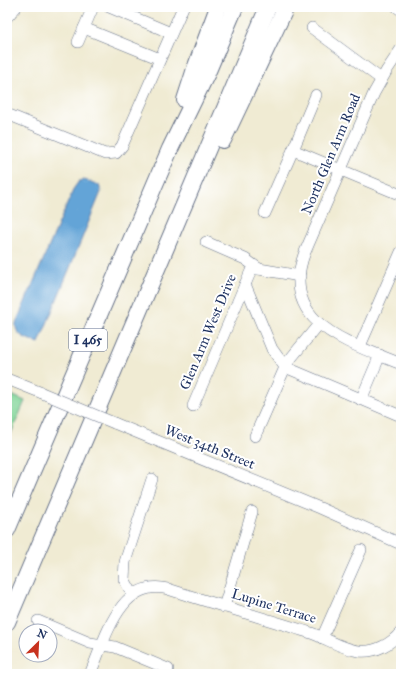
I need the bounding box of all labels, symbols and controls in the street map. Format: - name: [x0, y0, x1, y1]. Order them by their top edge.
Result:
- street label: North Glen Arm Road: [298, 91, 364, 217]
- street label: Glen Arm West Drive: [176, 272, 240, 392]
- road number: I 465: [69, 329, 107, 351]
- street label: West 34th Street: [163, 421, 258, 473]
- street label: Lupine Terrace: [230, 585, 318, 627]
- north arrow: [18, 623, 58, 663]
- text: N: [35, 626, 49, 642]

